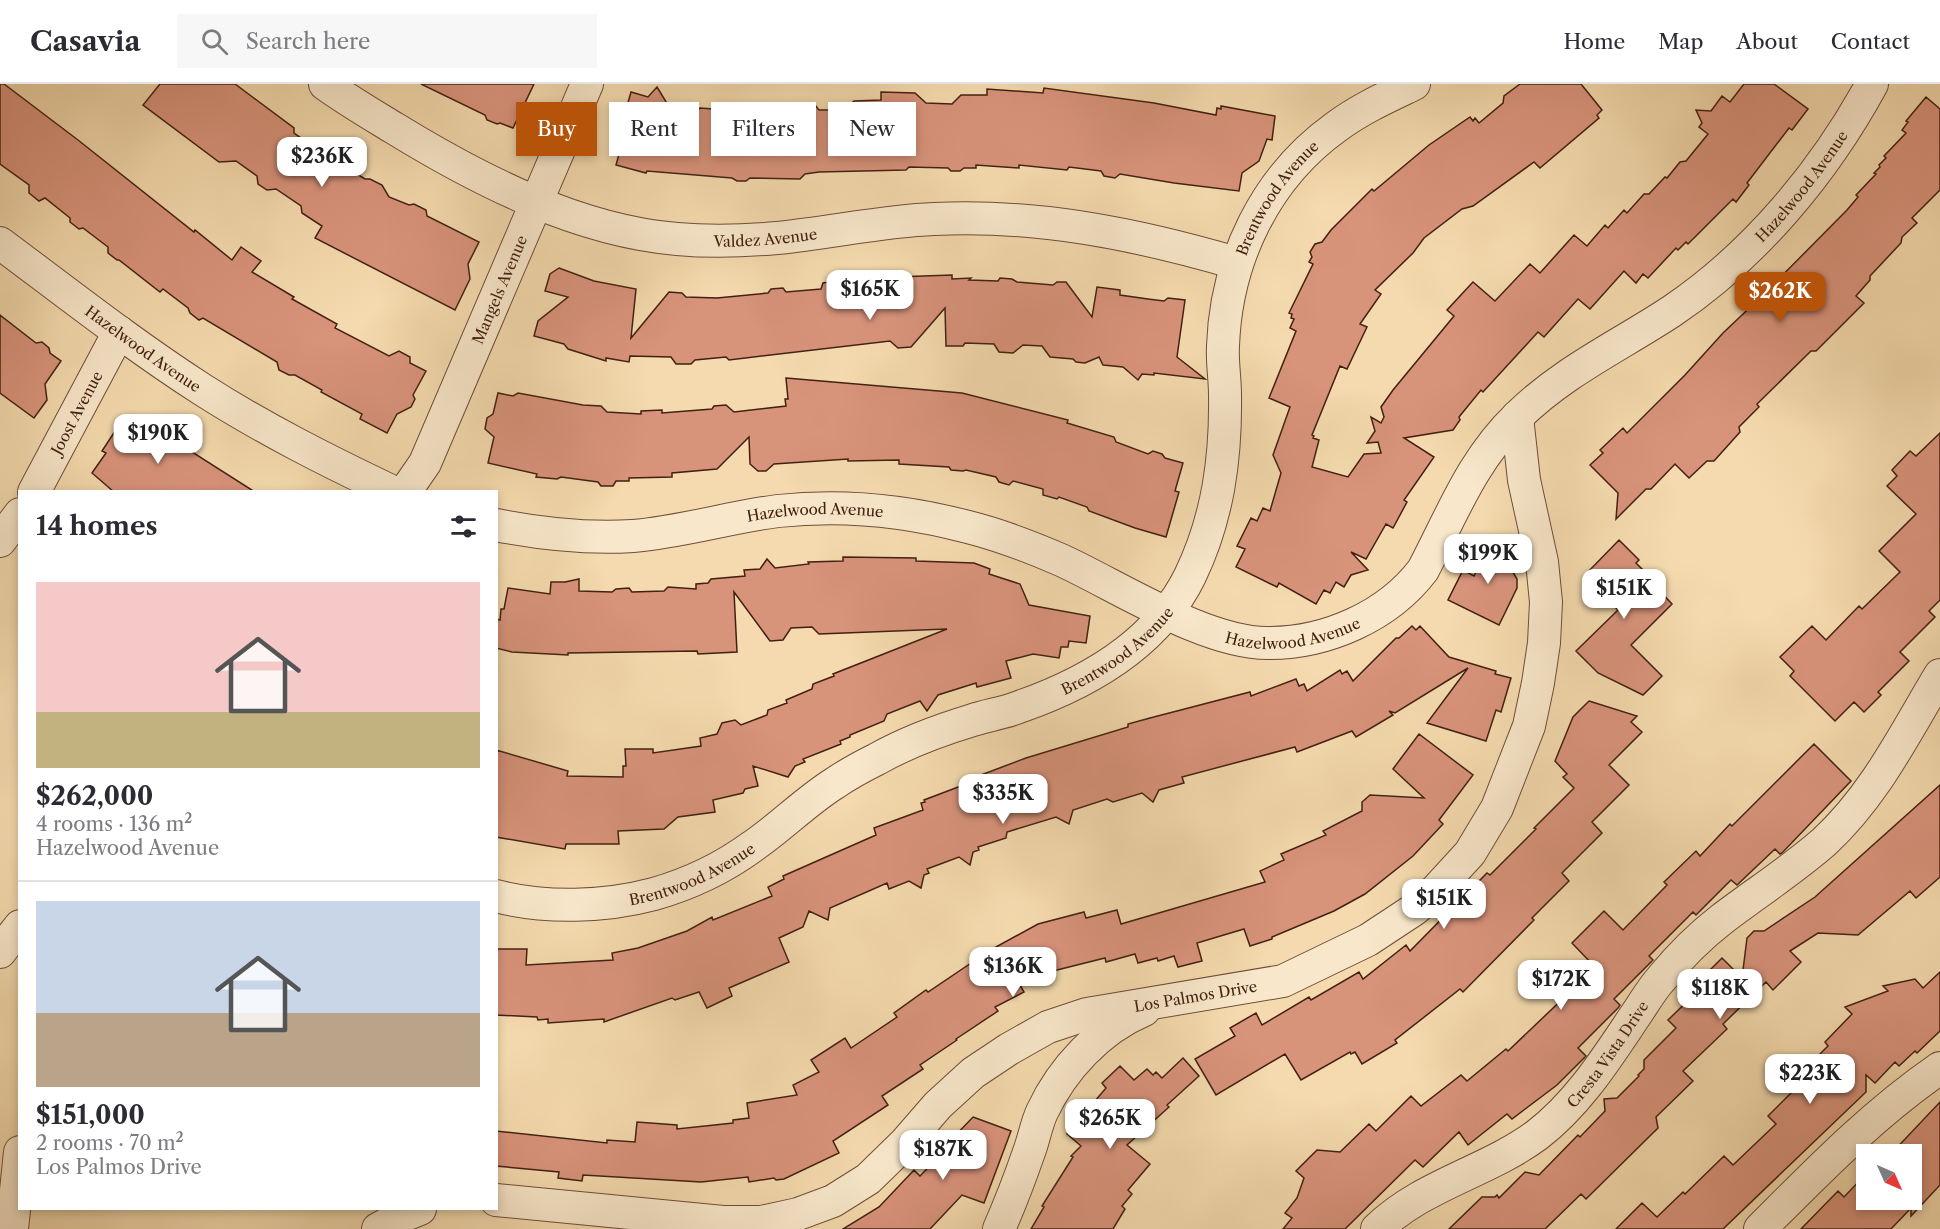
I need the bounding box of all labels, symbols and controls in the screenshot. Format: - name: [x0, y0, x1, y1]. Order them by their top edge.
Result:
- search box: [177, 14, 597, 68]
- text: Casavia: [30, 24, 141, 58]
- icon: search: [198, 25, 231, 58]
- text: Search here: [246, 28, 370, 55]
- text: Home: [1564, 29, 1625, 54]
- text: Map: [1658, 29, 1703, 54]
- text: About: [1736, 29, 1798, 54]
- text: Contact: [1831, 29, 1910, 54]
- chip: Buy: [516, 102, 597, 156]
- chip: Rent: [609, 102, 699, 156]
- chip: Filters: [711, 102, 816, 156]
- chip: New: [828, 102, 916, 156]
- street label: Hazelwood Avenue: [1751, 127, 1851, 246]
- street label: Brentwood Avenue: [1232, 136, 1322, 258]
- pin: $236K: [280, 137, 364, 188]
- text: $236K: [291, 144, 353, 168]
- street label: Valdez Avenue: [712, 224, 818, 250]
- street label: Mangels Avenue: [468, 232, 531, 347]
- pin: $165K: [828, 270, 912, 321]
- pin: $262K: [1738, 272, 1822, 323]
- text: $165K: [840, 277, 900, 301]
- text: $262K: [1749, 279, 1811, 303]
- street label: Hazelwood Avenue: [82, 301, 205, 396]
- street label: Joost Avenue: [45, 367, 106, 459]
- pin: $190K: [116, 414, 200, 465]
- text: $190K: [128, 421, 188, 445]
- street label: Hazelwood Avenue: [745, 499, 884, 525]
- text: 14 homes: [36, 510, 158, 542]
- icon: filters: [447, 510, 480, 543]
- pin: $199K: [1446, 534, 1530, 585]
- text: $199K: [1458, 541, 1518, 565]
- pin: $151K: [1582, 569, 1666, 620]
- text: $151K: [1596, 576, 1652, 600]
- street label: Brentwood Avenue: [1058, 603, 1177, 698]
- street label: Hazelwood Avenue: [1223, 613, 1363, 653]
- icon: home: [204, 621, 312, 729]
- pin: $335K: [961, 774, 1045, 825]
- text: $262,000: [36, 780, 153, 812]
- text: $335K: [973, 781, 1033, 805]
- text: 4 rooms · 136 m²: [36, 812, 192, 836]
- text: Hazelwood Avenue: [36, 836, 219, 860]
- street label: Brentwood Avenue: [627, 838, 758, 909]
- pin: $151K: [1402, 879, 1486, 930]
- text: $151K: [1416, 886, 1472, 910]
- icon: home: [204, 940, 312, 1048]
- pin: $136K: [971, 947, 1055, 998]
- text: $136K: [983, 954, 1043, 978]
- pin: $172K: [1519, 960, 1603, 1011]
- text: $172K: [1532, 967, 1590, 991]
- pin: $118K: [1678, 969, 1762, 1020]
- street label: Los Palmos Drive: [1132, 976, 1258, 1015]
- text: $118K: [1691, 976, 1749, 1000]
- street label: Cresta Vista Drive: [1562, 997, 1652, 1111]
- pin: $223K: [1768, 1054, 1852, 1105]
- text: $223K: [1779, 1061, 1841, 1085]
- text: $151,000: [36, 1099, 145, 1131]
- pin: $265K: [1068, 1099, 1152, 1150]
- text: $265K: [1079, 1106, 1141, 1130]
- pin: $187K: [901, 1130, 985, 1181]
- text: 2 rooms · 70 m²: [36, 1131, 184, 1155]
- text: $187K: [914, 1137, 972, 1161]
- north arrow: [1856, 1144, 1922, 1210]
- map controls: [1856, 1144, 1922, 1210]
- text: Los Palmos Drive: [36, 1155, 202, 1179]

